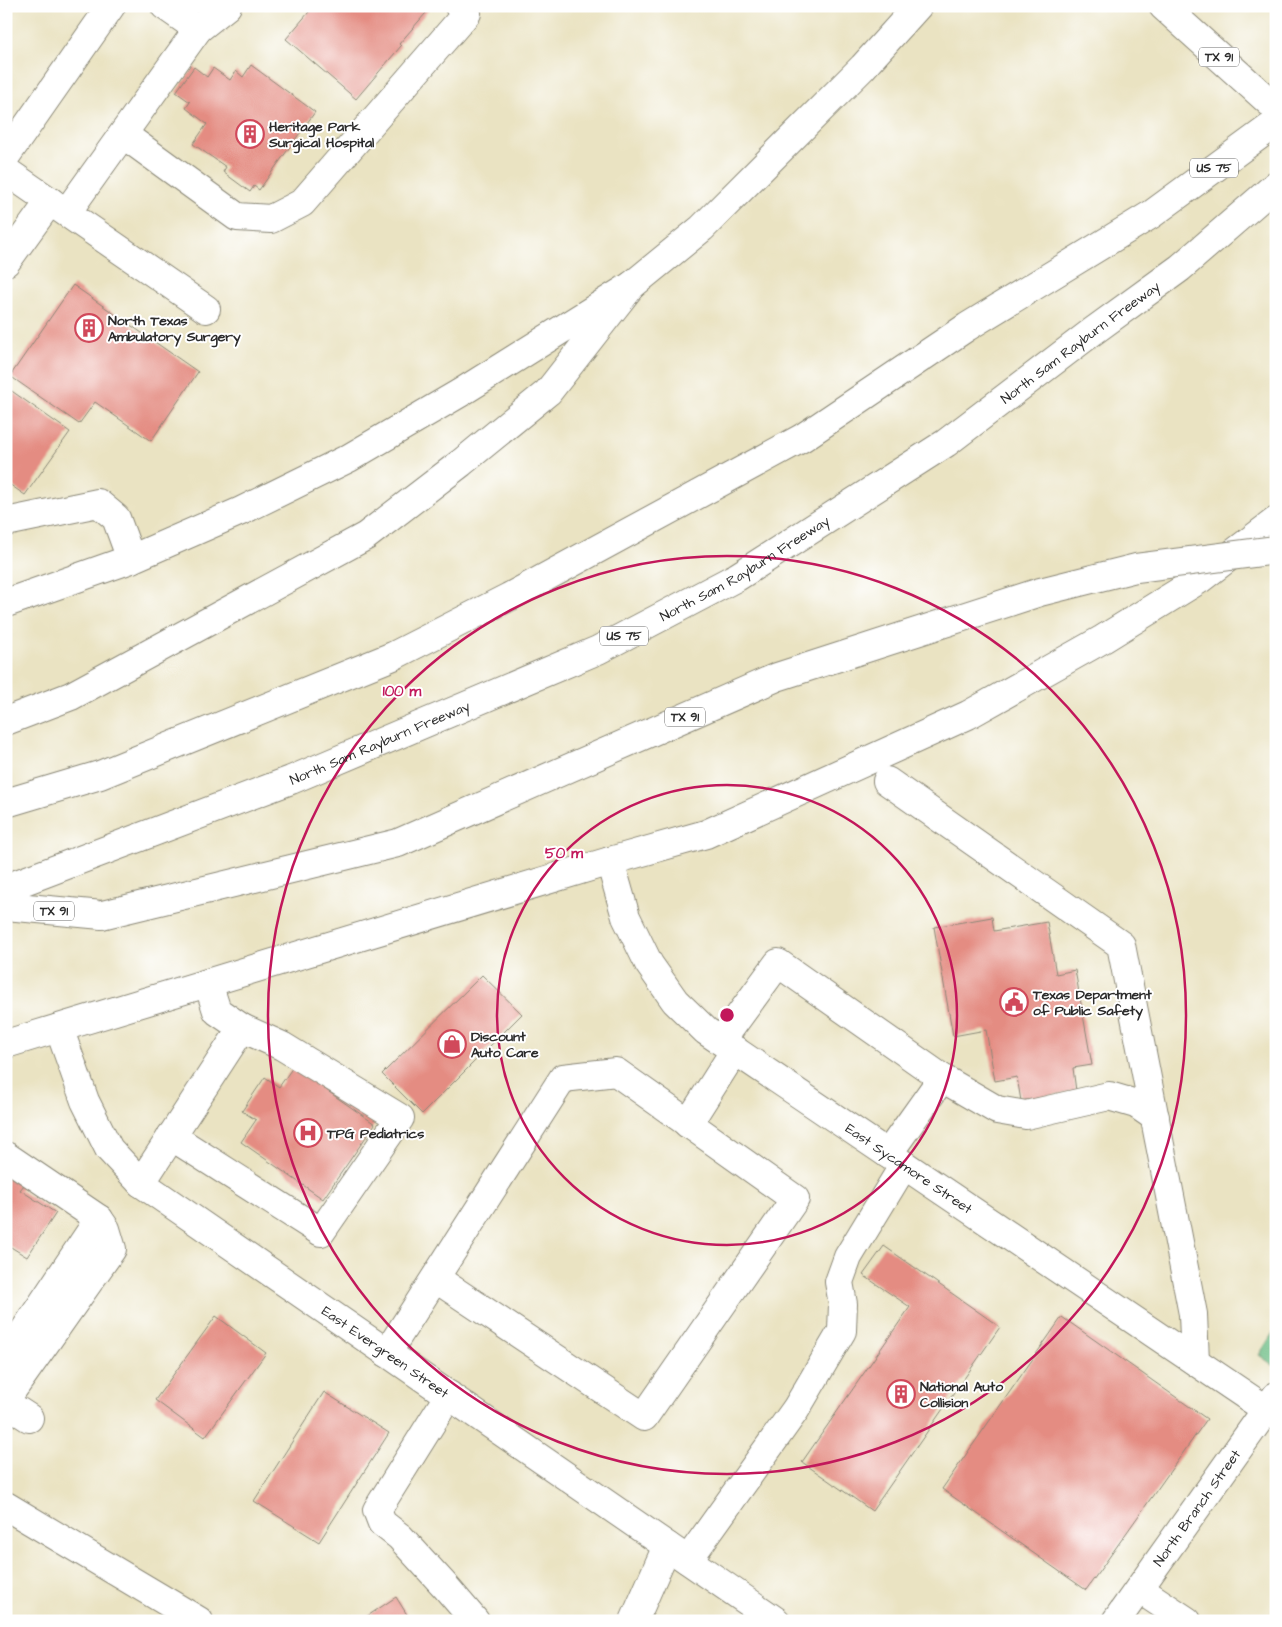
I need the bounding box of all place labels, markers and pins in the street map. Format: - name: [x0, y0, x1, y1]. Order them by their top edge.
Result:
- place label: Heritage Park Surgical Hospital: [268, 117, 375, 154]
- building icon: Heritage Park Surgical Hospital: [235, 119, 265, 149]
- place label: North Texas Ambulatory Surgery: [108, 311, 241, 348]
- building icon: North Texas Ambulatory Surgery: [74, 313, 104, 343]
- place label: Texas Department of Public Safety: [1032, 985, 1152, 1021]
- public building icon: Texas Department of Public Safety: [999, 987, 1029, 1017]
- centre of rings: [718, 1006, 736, 1024]
- place label: Discount Auto Care: [471, 1027, 539, 1063]
- shop icon: Discount Auto Care: [437, 1029, 467, 1059]
- hospital icon: TPG Pediatrics: [293, 1118, 323, 1148]
- place label: TPG Pediatrics: [326, 1124, 424, 1144]
- place label: National Auto Collision: [920, 1377, 1003, 1413]
- building icon: National Auto Collision: [886, 1379, 916, 1409]

